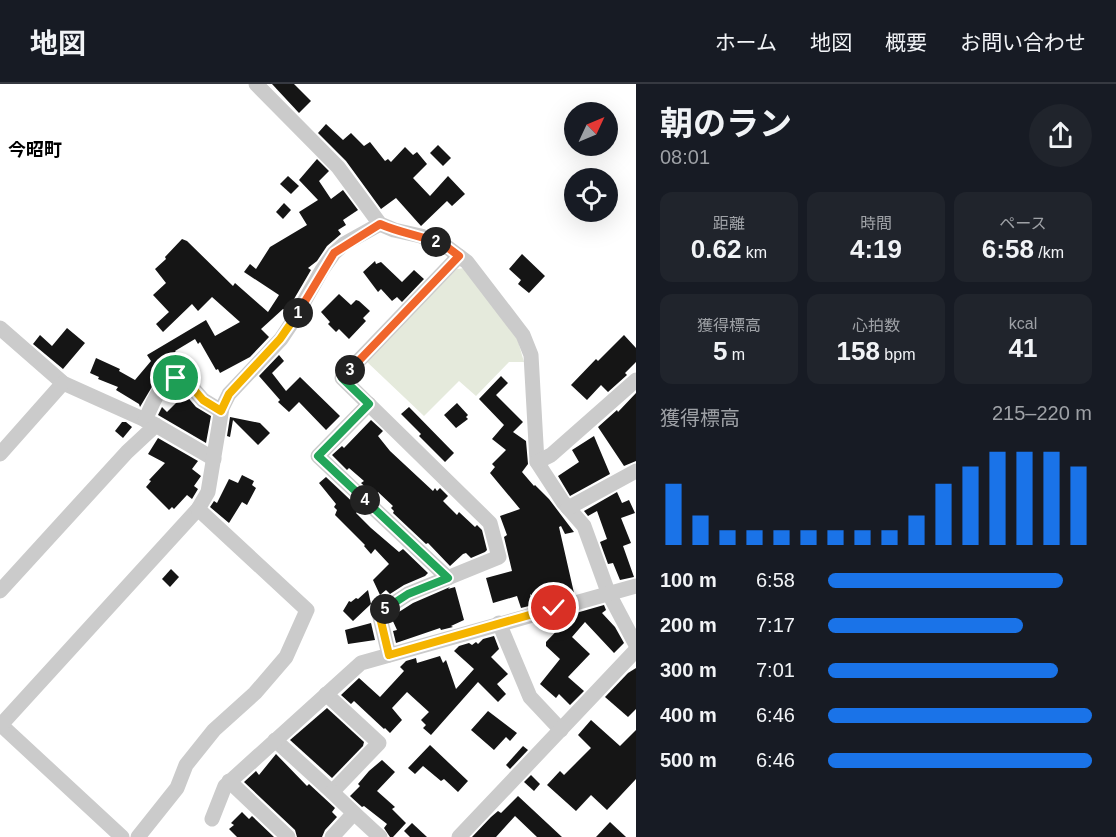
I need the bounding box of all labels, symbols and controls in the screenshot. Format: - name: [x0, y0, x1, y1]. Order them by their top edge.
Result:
- text: 地図: [30, 28, 86, 59]
- text: ホーム: [715, 31, 777, 54]
- text: 地図: [810, 31, 852, 54]
- text: 概要: [885, 31, 927, 54]
- text: お問い合わせ: [960, 31, 1086, 54]
- north arrow: [564, 102, 618, 156]
- map controls: [564, 102, 618, 222]
- button: share: [1029, 104, 1092, 167]
- text: 朝のラン: [660, 105, 792, 142]
- district label: 今昭町: [8, 140, 62, 160]
- text: 08:01: [660, 146, 710, 168]
- button: locate: [564, 168, 618, 222]
- text: 距離: [713, 215, 745, 232]
- text: 時間: [860, 215, 892, 232]
- text: ペース: [999, 215, 1047, 232]
- pin: 2: [421, 227, 451, 257]
- text: 2: [432, 233, 440, 250]
- text: 0.62: [691, 234, 741, 264]
- text: 4:19: [850, 234, 902, 264]
- text: 6:58: [982, 234, 1034, 264]
- text: km: [741, 244, 767, 261]
- text: /km: [1034, 244, 1064, 261]
- pin: 1: [283, 298, 313, 328]
- text: 1: [294, 304, 302, 321]
- text: kcal: [1009, 315, 1037, 332]
- text: 獲得標高: [697, 317, 761, 334]
- text: 心拍数: [852, 317, 900, 334]
- text: 41: [1009, 333, 1037, 363]
- text: 5: [713, 336, 727, 366]
- text: 158: [837, 336, 880, 366]
- text: m: [727, 346, 745, 363]
- text: bpm: [880, 346, 915, 363]
- pin: [150, 352, 201, 403]
- pin: 3: [335, 355, 365, 385]
- icon: arrive: [159, 361, 192, 394]
- text: 3: [346, 361, 354, 378]
- text: 215–220 m: [992, 402, 1092, 424]
- text: 獲得標高: [660, 407, 740, 429]
- pin: 4: [350, 485, 380, 515]
- text: 4: [361, 491, 369, 508]
- text: 100 m: [660, 569, 717, 591]
- text: 6:58: [756, 569, 795, 591]
- pin: [528, 582, 579, 633]
- icon: check: [537, 591, 570, 624]
- pin: 5: [370, 594, 400, 624]
- text: 5: [381, 600, 389, 617]
- text: 200 m: [660, 614, 717, 636]
- text: 7:17: [756, 614, 795, 636]
- text: 300 m: [660, 659, 717, 681]
- text: 7:01: [756, 659, 795, 681]
- text: 400 m: [660, 704, 717, 726]
- text: 6:46: [756, 704, 795, 726]
- text: 500 m: [660, 749, 717, 771]
- text: 6:46: [756, 749, 795, 771]

